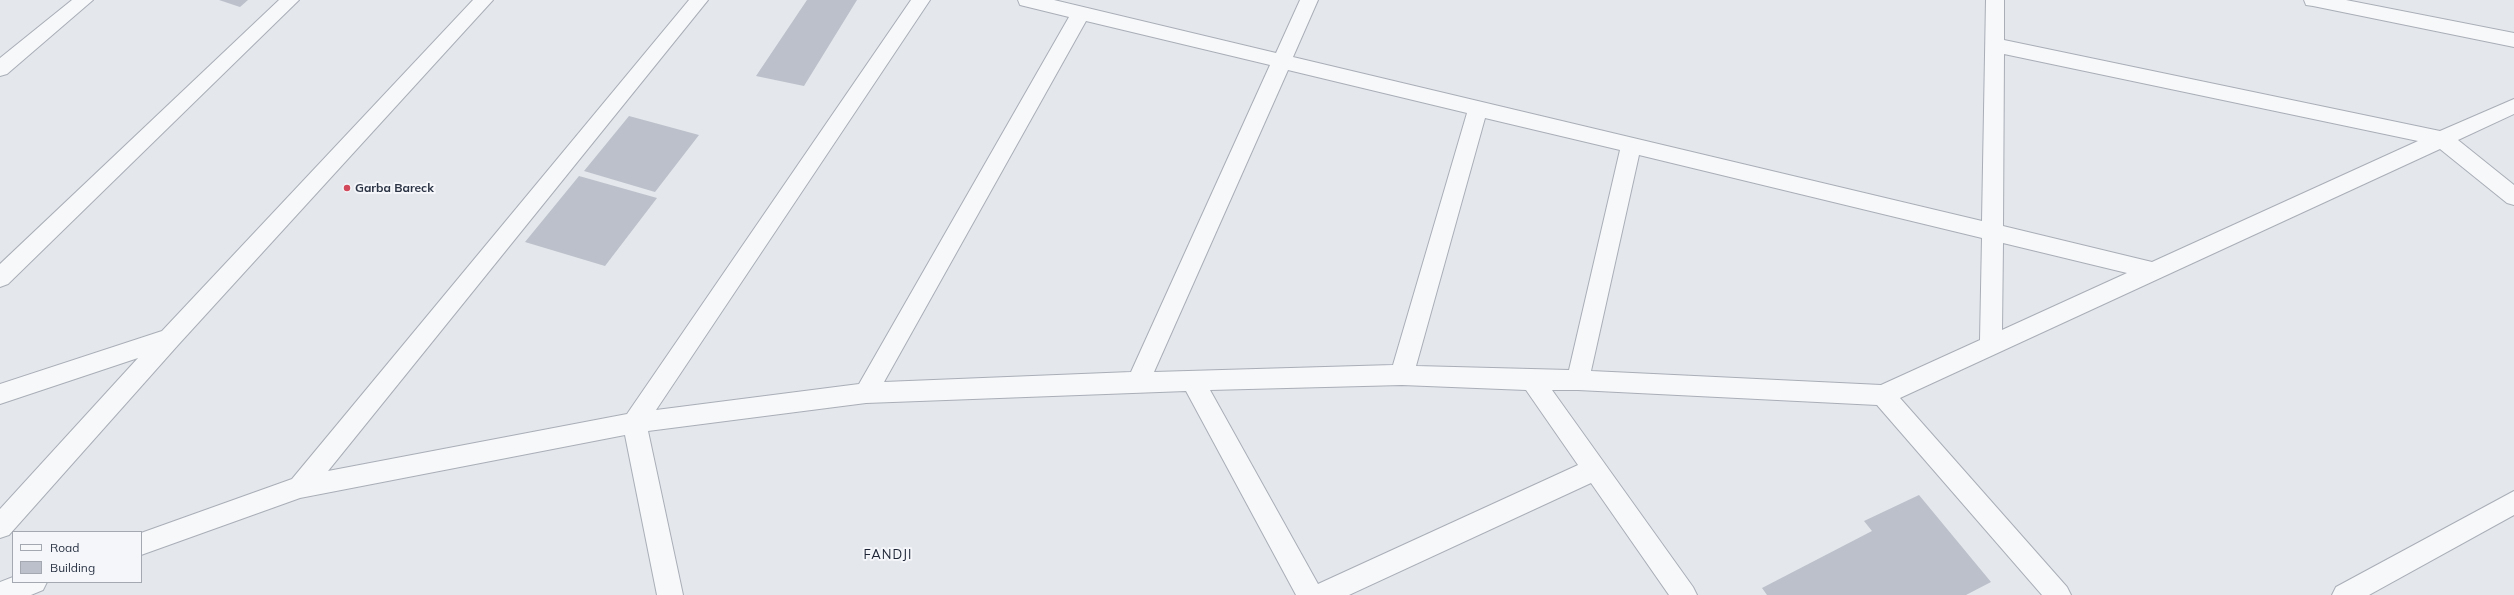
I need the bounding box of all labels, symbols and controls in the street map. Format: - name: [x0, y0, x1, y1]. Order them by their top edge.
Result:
- place label: Garba Bareck: [355, 181, 434, 195]
- marker: Garba Bareck: [342, 183, 352, 193]
- legend: [12, 531, 142, 583]
- text: Road: [50, 540, 79, 555]
- district label: FANDJI: [864, 547, 912, 563]
- text: Building: [50, 560, 95, 575]

